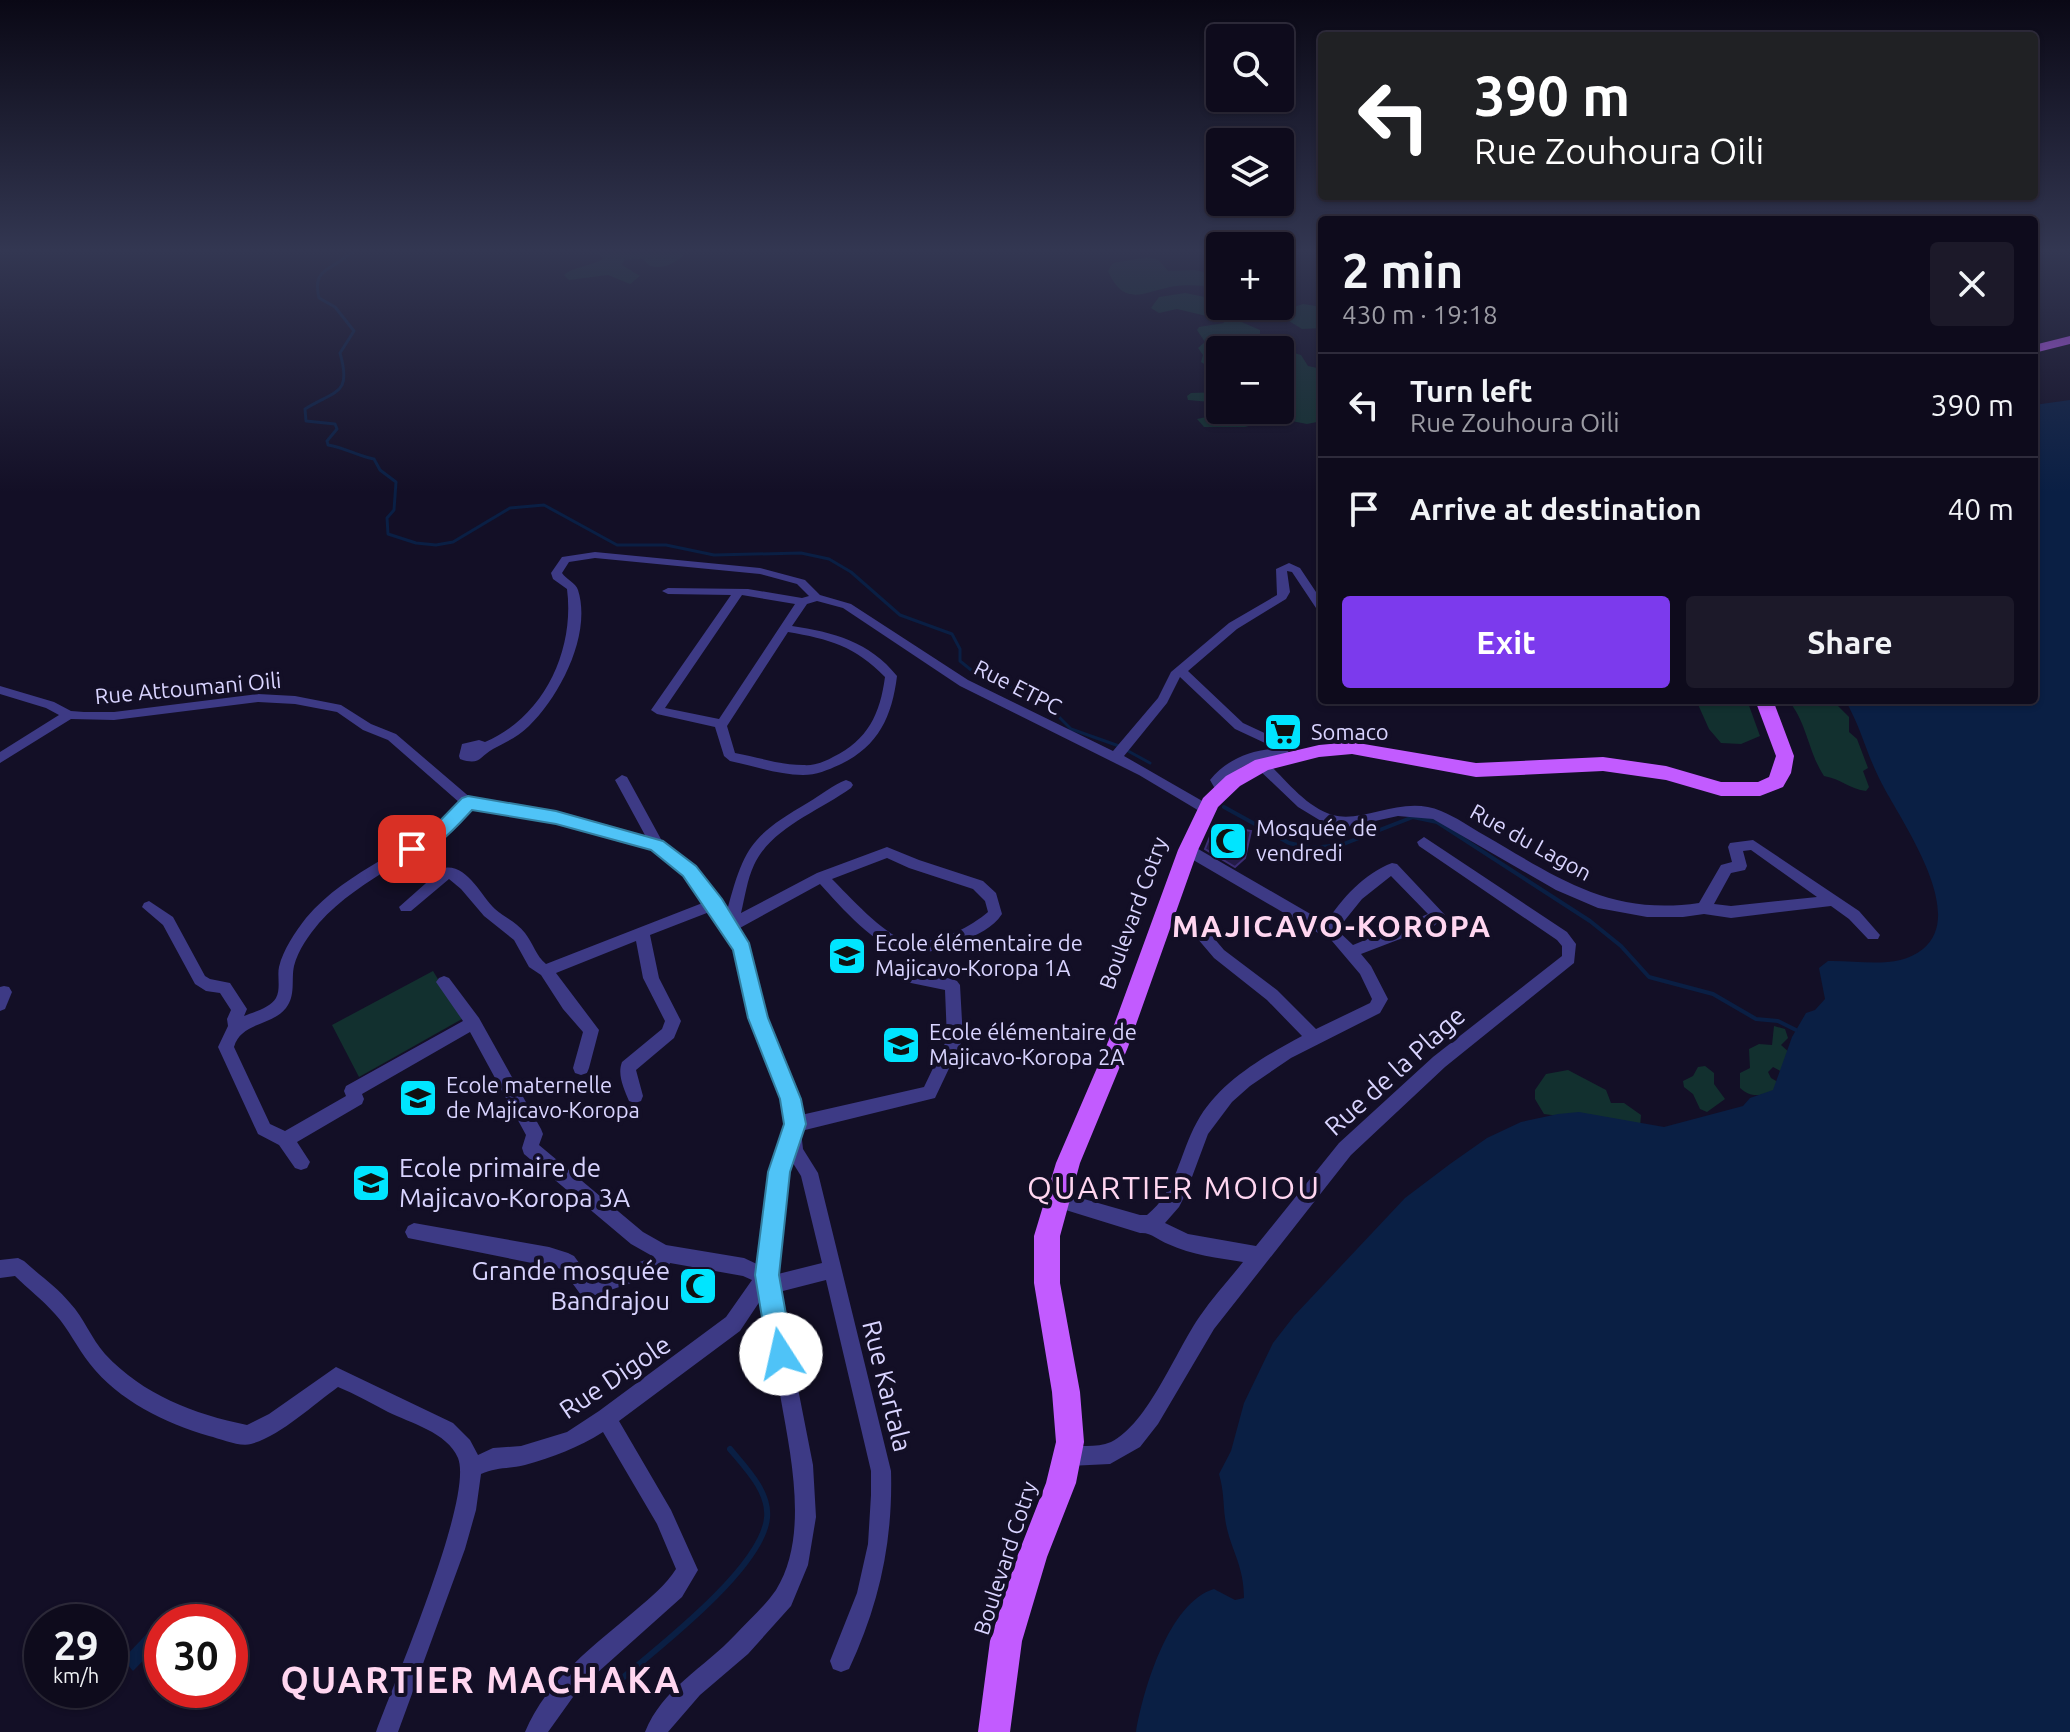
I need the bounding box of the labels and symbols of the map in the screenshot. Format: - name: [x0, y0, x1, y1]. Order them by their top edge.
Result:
- street label: Rue ETPC: [970, 654, 1066, 719]
- street label: Rue Attoumani Oili: [94, 667, 282, 708]
- supermarket icon: Somaco: [1262, 711, 1304, 753]
- place label: Somaco: [1311, 719, 1389, 744]
- street label: Rue du Lagon: [1466, 798, 1596, 885]
- pin: [378, 815, 446, 883]
- place label: Mosquée de vendredi: [1256, 815, 1377, 865]
- mosque icon: Mosquée de vendredi: [1207, 820, 1249, 862]
- street label: Boulevard Cotry: [1093, 833, 1172, 992]
- district label: MAJICAVO-KOROPA: [1172, 909, 1492, 943]
- place label: Ecole élémentaire de Majicavo-Koropa 1A: [875, 930, 1083, 980]
- school or university icon: Ecole élémentaire de Majicavo-Koropa 1A: [826, 935, 868, 977]
- street label: Rue de la Plage: [1319, 1000, 1471, 1141]
- place label: Ecole élémentaire de Majicavo-Koropa 2A: [929, 1019, 1137, 1069]
- school or university icon: Ecole élémentaire de Majicavo-Koropa 2A: [880, 1024, 922, 1066]
- place label: Ecole maternelle de Majicavo-Koropa: [446, 1072, 640, 1122]
- school or university icon: Ecole maternelle de Majicavo-Koropa: [397, 1077, 439, 1119]
- place label: Ecole primaire de Majicavo-Koropa 3A: [399, 1153, 630, 1212]
- school or university icon: Ecole primaire de Majicavo-Koropa 3A: [350, 1162, 392, 1204]
- district label: QUARTIER MOIOU: [1027, 1169, 1321, 1205]
- place label: Grande mosquée Bandrajou: [472, 1256, 670, 1315]
- mosque icon: Grande mosquée Bandrajou: [677, 1265, 719, 1307]
- position arrow: [739, 1312, 823, 1396]
- street label: Rue Kartala: [857, 1317, 918, 1454]
- street label: Rue Digole: [554, 1329, 676, 1424]
- street label: Boulevard Cotry: [968, 1478, 1041, 1638]
- speed limit sign: 30: [144, 1604, 248, 1708]
- district label: QUARTIER MACHAKA: [281, 1659, 681, 1700]

